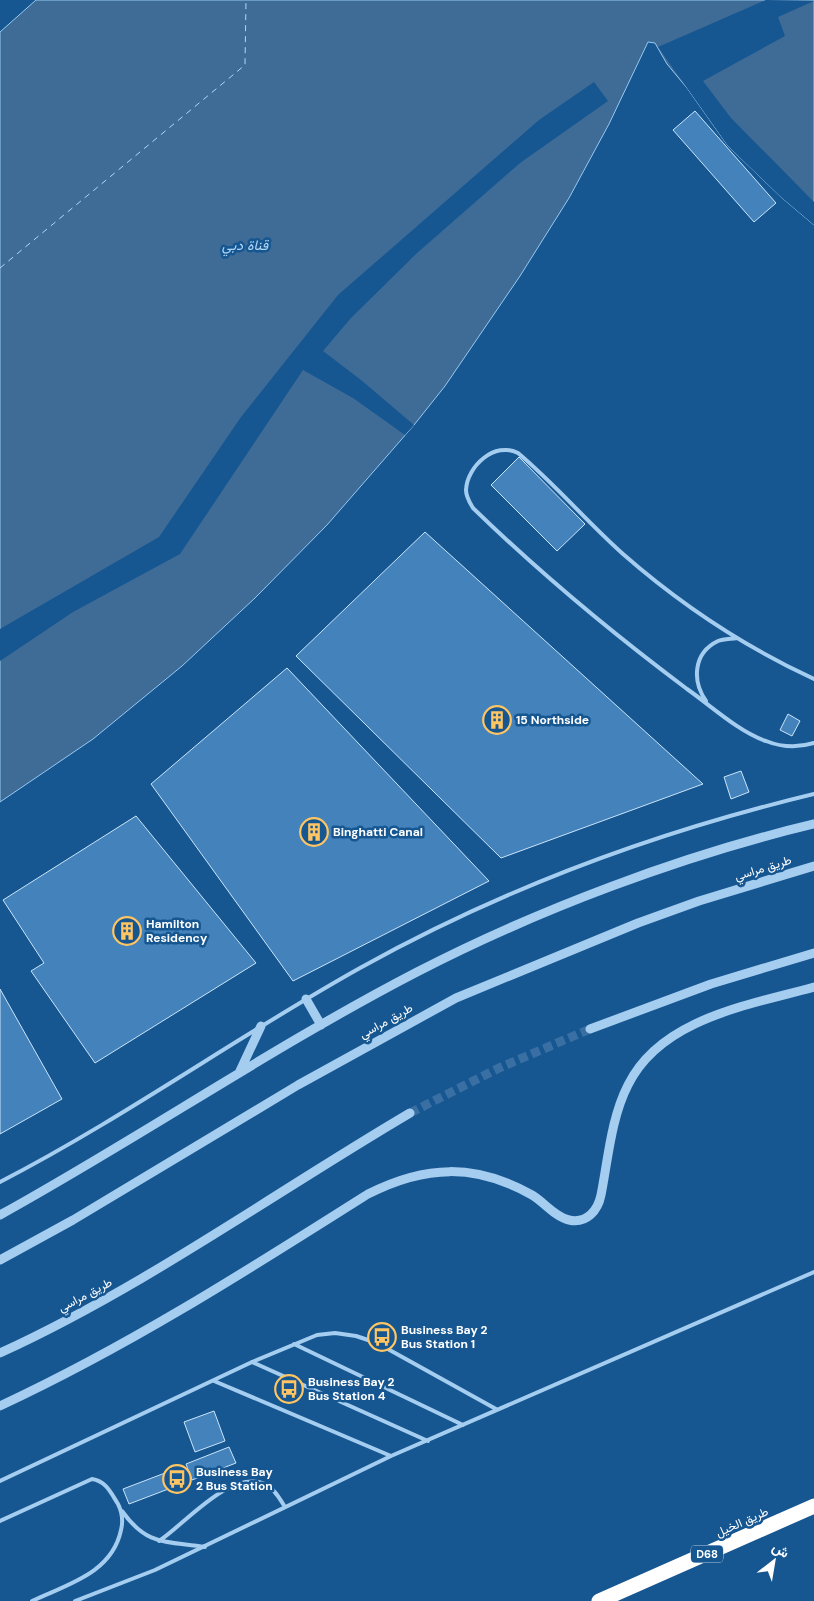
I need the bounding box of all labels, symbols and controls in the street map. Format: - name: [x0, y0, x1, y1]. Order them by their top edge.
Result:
- water label: قناة دبي: [222, 236, 270, 257]
- building icon: 15 Northside: [482, 705, 512, 735]
- place label: 15 Northside: [516, 712, 589, 728]
- building icon: Binghatti Canal: [299, 817, 329, 847]
- place label: Binghatti Canal: [333, 824, 423, 840]
- street label: طريق مراسي: [733, 852, 794, 886]
- building icon: Hamilton Residency: [112, 916, 142, 946]
- place label: Hamilton Residency: [146, 916, 208, 946]
- street label: طريق مراسي: [356, 1000, 417, 1044]
- street label: طريق مراسي: [55, 1274, 116, 1318]
- bus stop icon: Business Bay 2 Bus Station 1: [367, 1322, 397, 1352]
- place label: Business Bay 2 Bus Station 1: [401, 1322, 487, 1352]
- bus stop icon: Business Bay 2 Bus Station 4: [274, 1374, 304, 1404]
- place label: Business Bay 2 Bus Station 4: [308, 1374, 394, 1404]
- bus stop icon: Business Bay 2 Bus Station: [162, 1464, 192, 1494]
- place label: Business Bay 2 Bus Station: [196, 1464, 273, 1494]
- street label: طريق الخيل: [713, 1503, 771, 1541]
- north arrow: [749, 1536, 799, 1586]
- text: ش: [769, 1538, 793, 1562]
- road number: D68: [691, 1546, 723, 1562]

